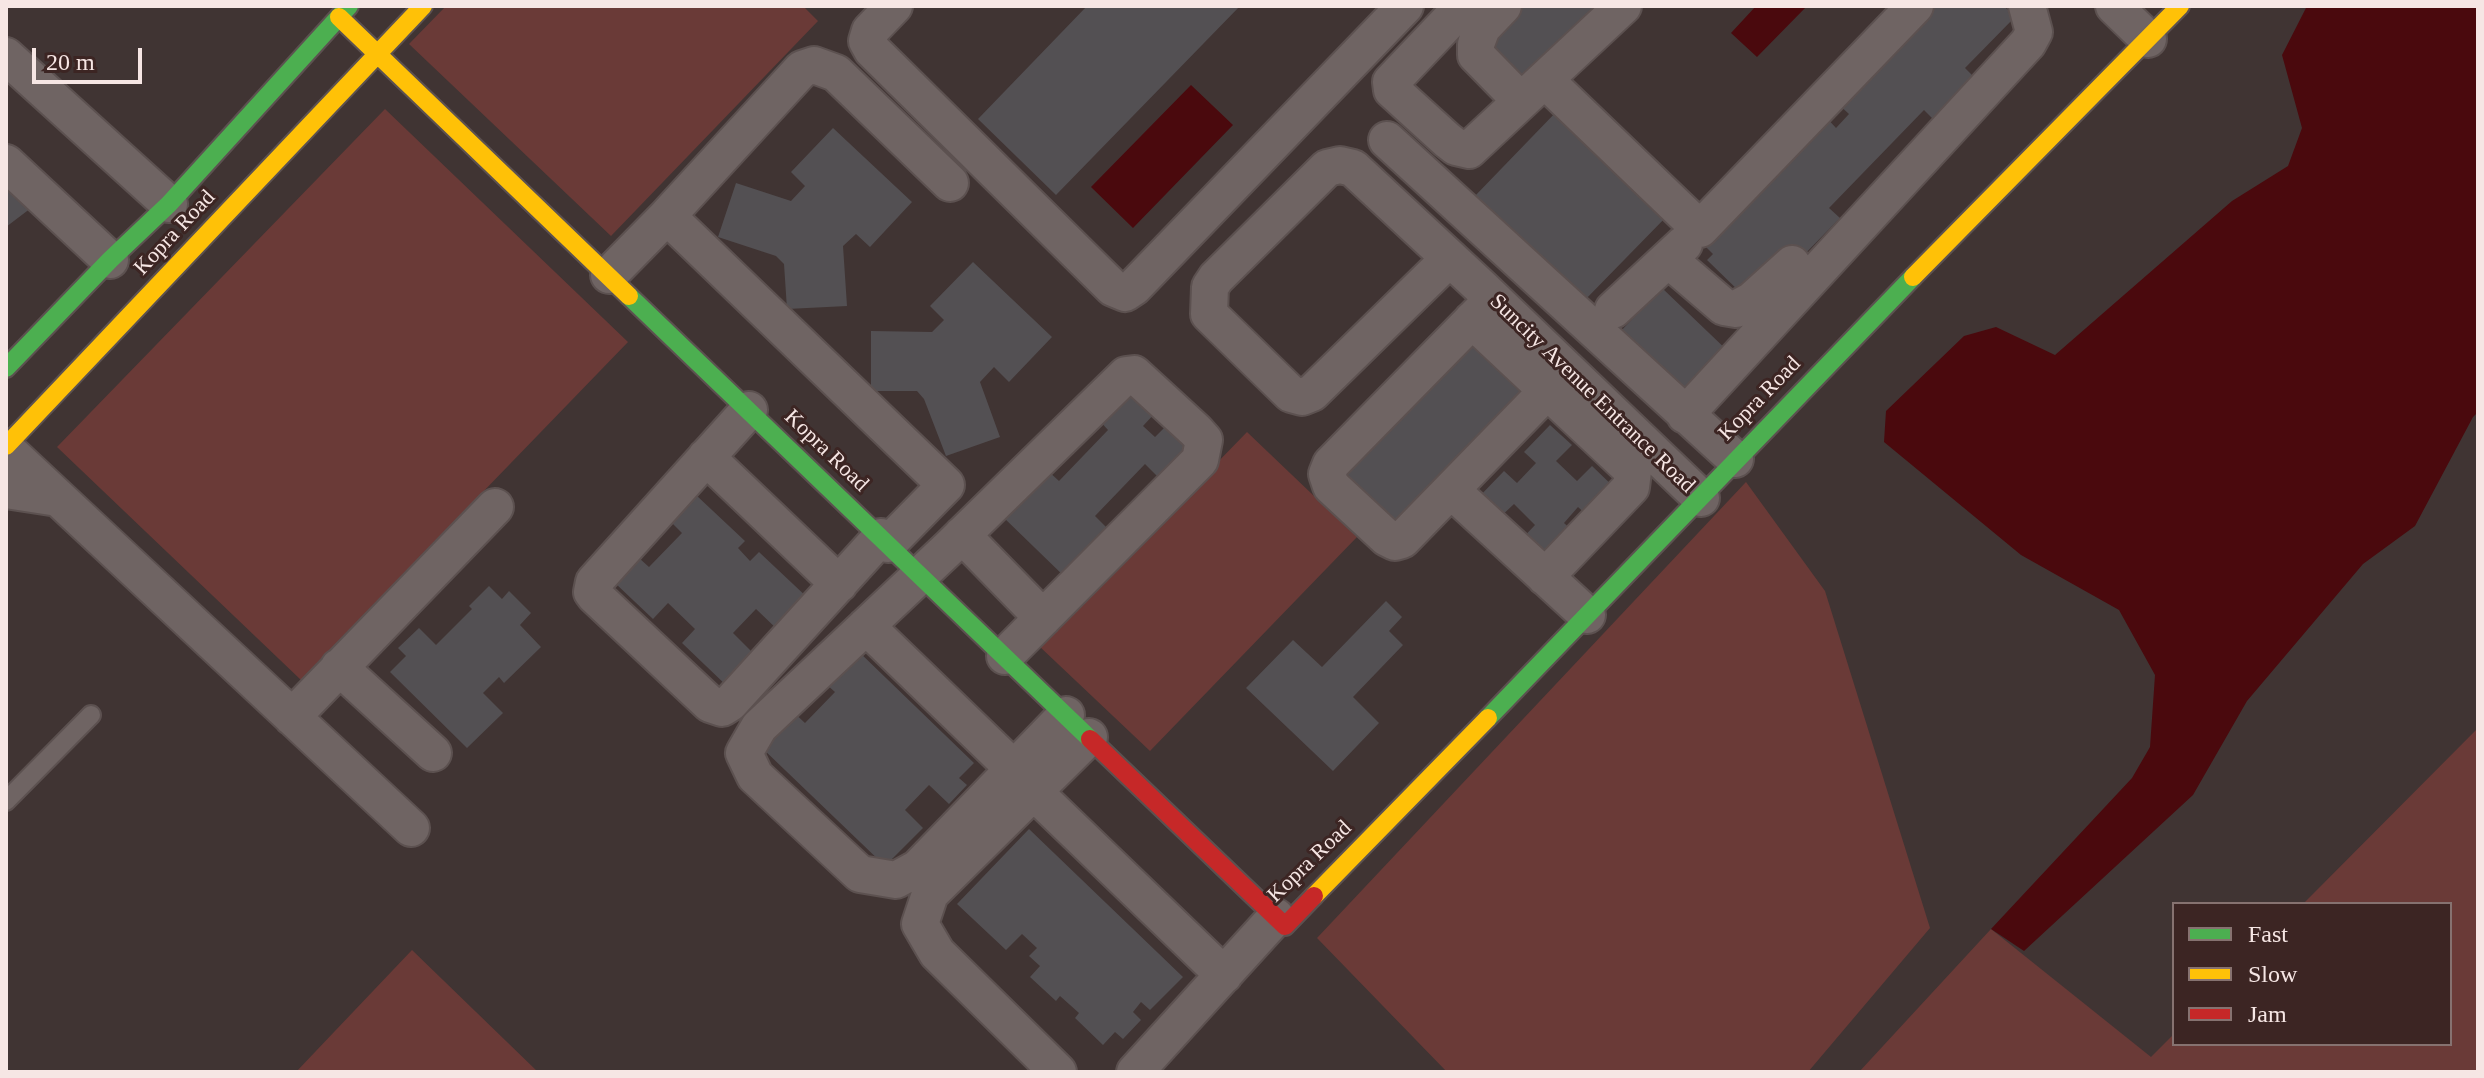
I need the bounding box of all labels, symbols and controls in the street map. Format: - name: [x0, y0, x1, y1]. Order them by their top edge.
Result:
- scale bar: [36, 32, 146, 82]
- text: 20 m: [46, 49, 95, 75]
- street label: Kopra Road: [129, 185, 221, 281]
- street label: Suncity Avenue Entrance Road: [1484, 289, 1700, 499]
- street label: Kopra Road: [1713, 351, 1807, 447]
- street label: Kopra Road: [778, 404, 874, 498]
- street label: Kopra Road: [1262, 815, 1358, 909]
- legend: [2172, 902, 2452, 1046]
- text: Fast: [2248, 921, 2288, 947]
- text: Slow: [2248, 961, 2297, 987]
- text: Jam: [2248, 1001, 2287, 1027]

